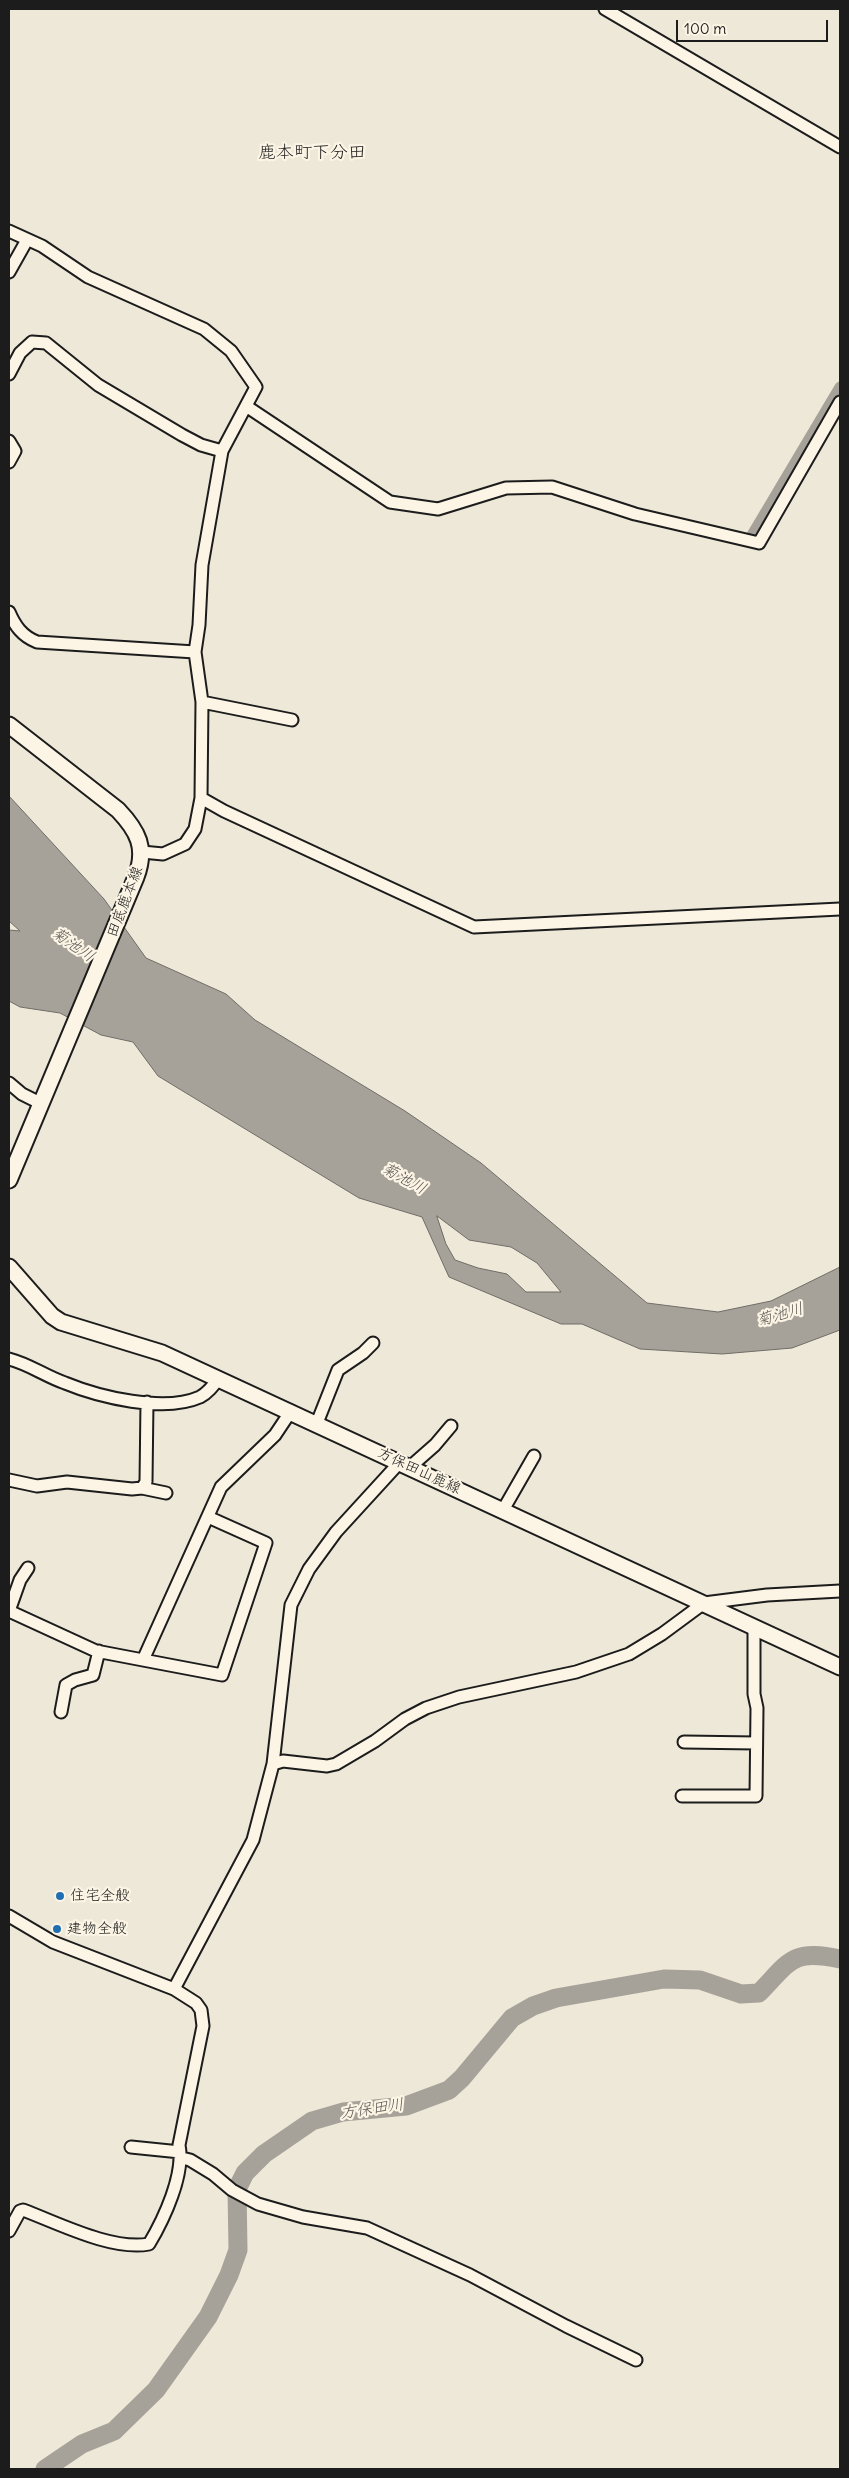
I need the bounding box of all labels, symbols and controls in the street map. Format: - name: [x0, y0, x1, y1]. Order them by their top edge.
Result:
- scale bar: [679, 10, 832, 42]
- text: 100 m: [684, 19, 726, 38]
- district label: 鹿本町下分田: [258, 142, 366, 164]
- street label: 田底鹿本線: [103, 864, 147, 940]
- water label: 菊池川: [48, 923, 98, 967]
- water label: 菊池川: [378, 1159, 430, 1199]
- water label: 菊池川: [754, 1299, 806, 1331]
- street label: 方保田山鹿線: [374, 1444, 464, 1498]
- place label: 住宅全般: [70, 1887, 130, 1905]
- marker: 住宅全般: [54, 1890, 66, 1902]
- place label: 建物全般: [67, 1920, 127, 1938]
- marker: 建物全般: [51, 1923, 63, 1935]
- water label: 方保田川: [339, 2095, 405, 2123]

